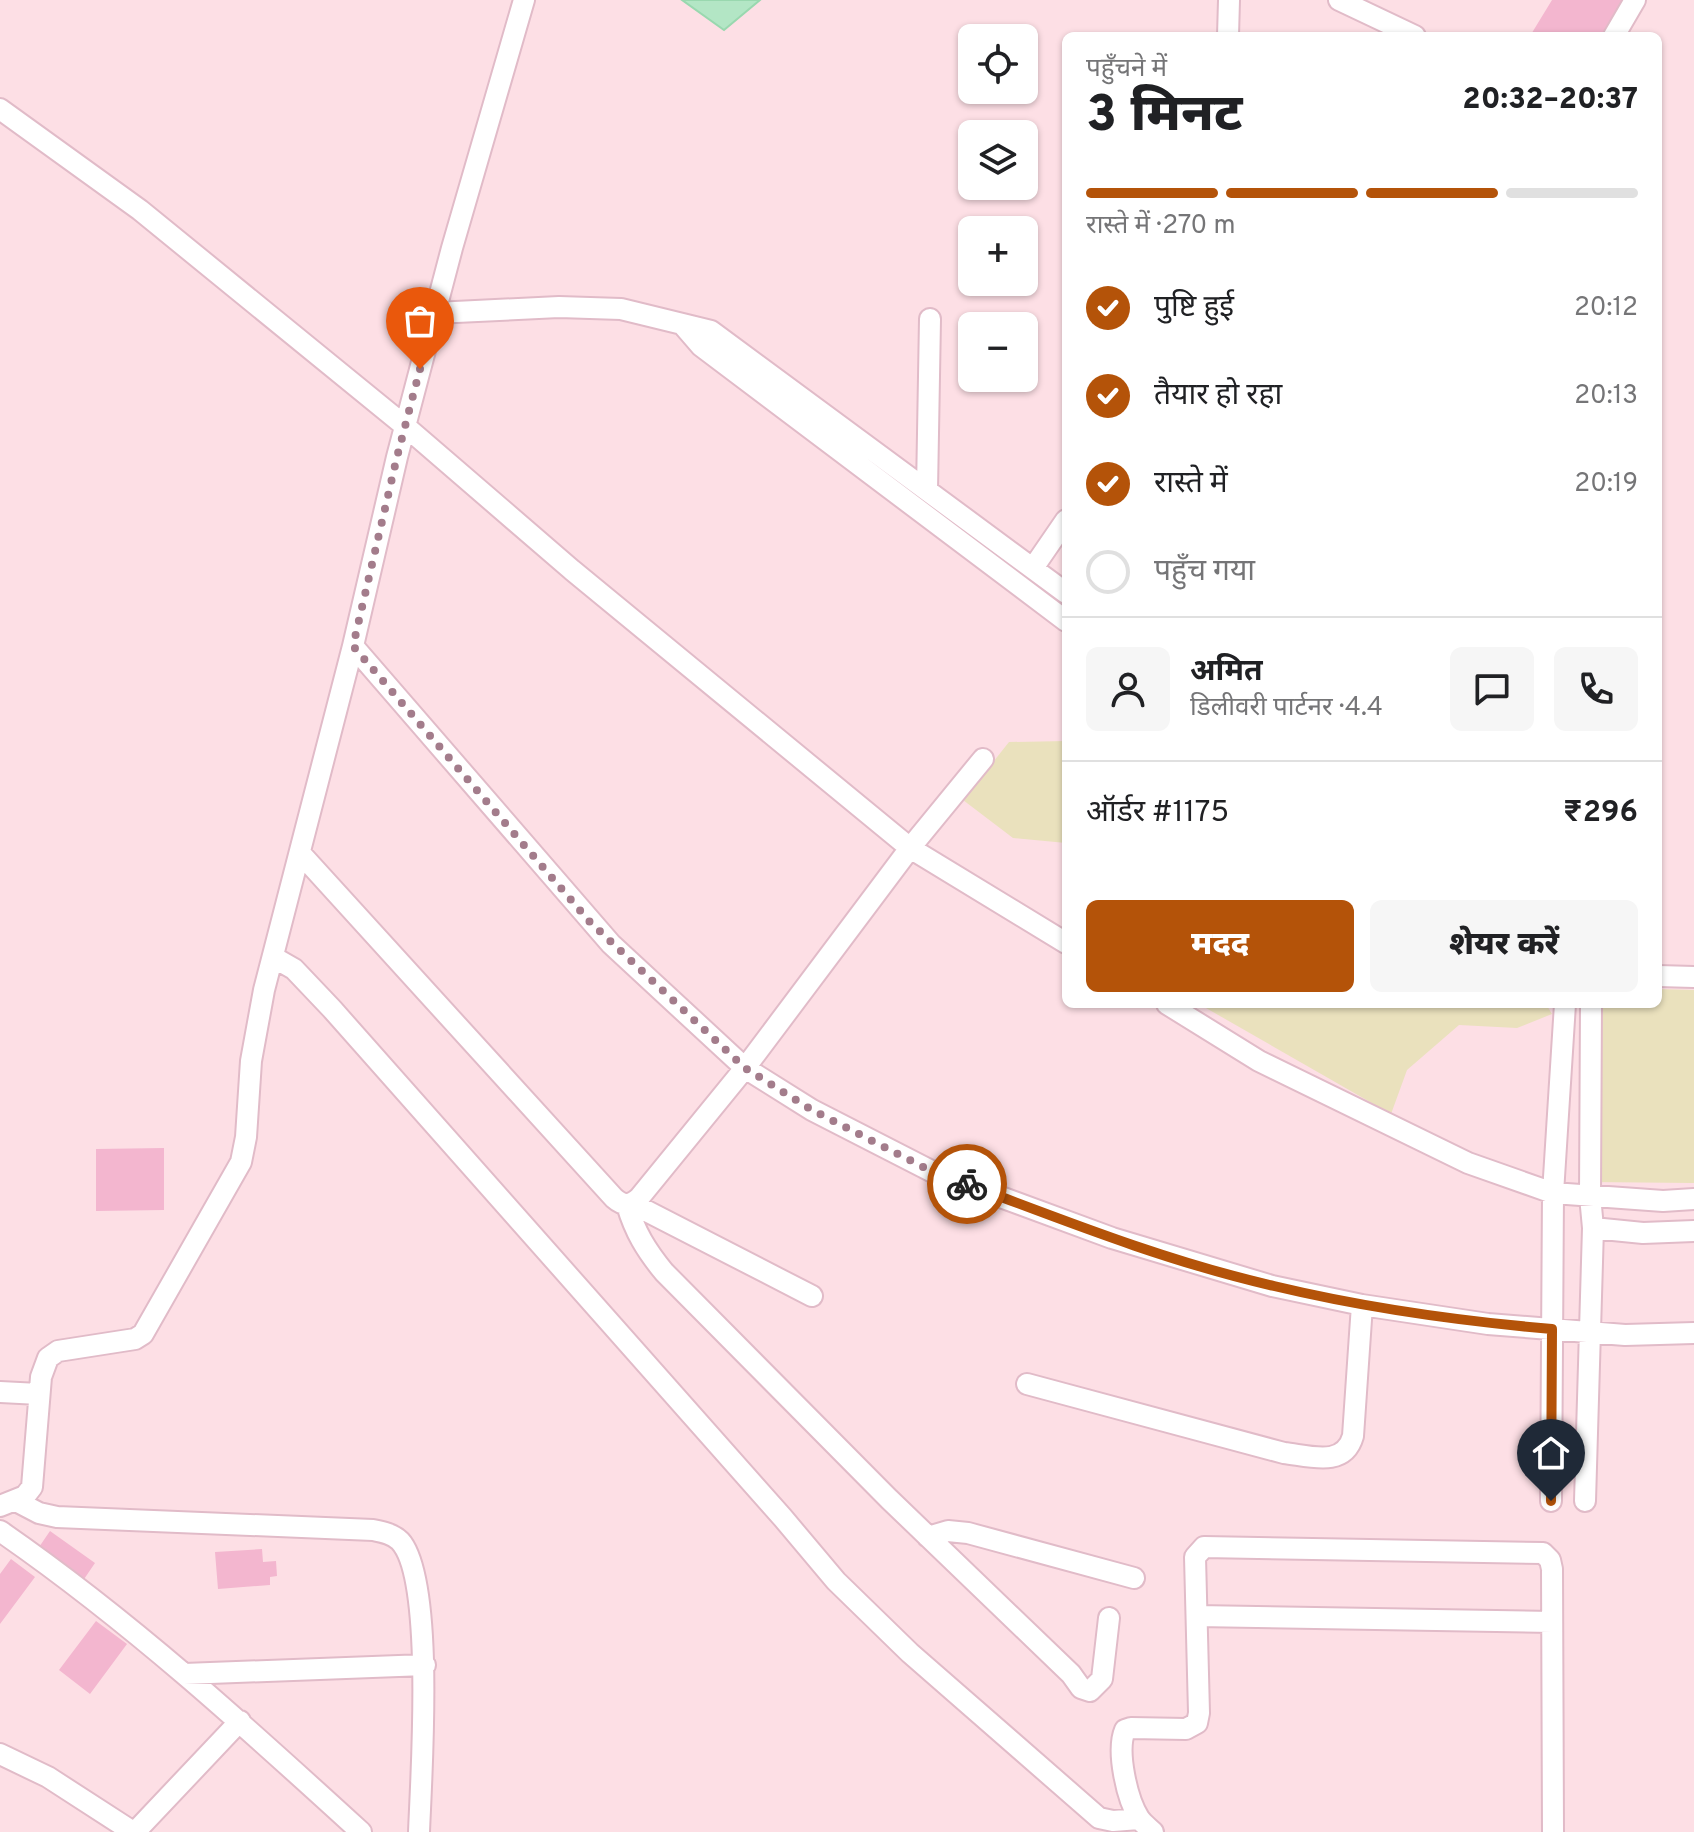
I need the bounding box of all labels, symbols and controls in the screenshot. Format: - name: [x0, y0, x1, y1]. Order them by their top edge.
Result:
- map controls: [958, 24, 1038, 392]
- button: locate: [958, 24, 1038, 104]
- text: पहुँचने में: [1086, 53, 1167, 86]
- text: 20:32–20:37: [1462, 82, 1638, 119]
- text: 3 मिनट: [1086, 84, 1242, 150]
- button: layers: [958, 120, 1038, 200]
- text: रास्ते में · 270 m: [1086, 210, 1235, 243]
- button: +: [958, 216, 1038, 296]
- icon: check: [1086, 286, 1130, 330]
- pin: [386, 287, 454, 369]
- text: पुष्टि हुई: [1154, 290, 1234, 327]
- text: 20:12: [1574, 292, 1638, 325]
- icon: bag: [398, 299, 442, 343]
- button: −: [958, 312, 1038, 392]
- icon: check: [1086, 374, 1130, 418]
- text: तैयार हो रहा: [1154, 378, 1282, 415]
- text: 20:13: [1574, 380, 1638, 413]
- icon: check: [1086, 462, 1130, 506]
- text: रास्ते में: [1154, 466, 1228, 503]
- text: 20:19: [1574, 468, 1638, 501]
- text: पहुँच गया: [1154, 554, 1255, 591]
- button: person: [1086, 647, 1170, 731]
- button: chat: [1450, 647, 1534, 731]
- button: phone: [1554, 647, 1638, 731]
- text: अमित: [1190, 654, 1263, 691]
- text: डिलीवरी पार्टनर · 4.4: [1190, 692, 1383, 725]
- text: ऑर्डर #1175: [1086, 795, 1229, 832]
- text: ₹296: [1563, 795, 1638, 832]
- button: मदद: [1086, 900, 1354, 992]
- button: शेयर करें: [1370, 900, 1638, 992]
- courier: [927, 1144, 1007, 1224]
- icon: bike: [945, 1162, 989, 1206]
- pin: [1517, 1419, 1585, 1501]
- icon: home: [1529, 1431, 1573, 1475]

